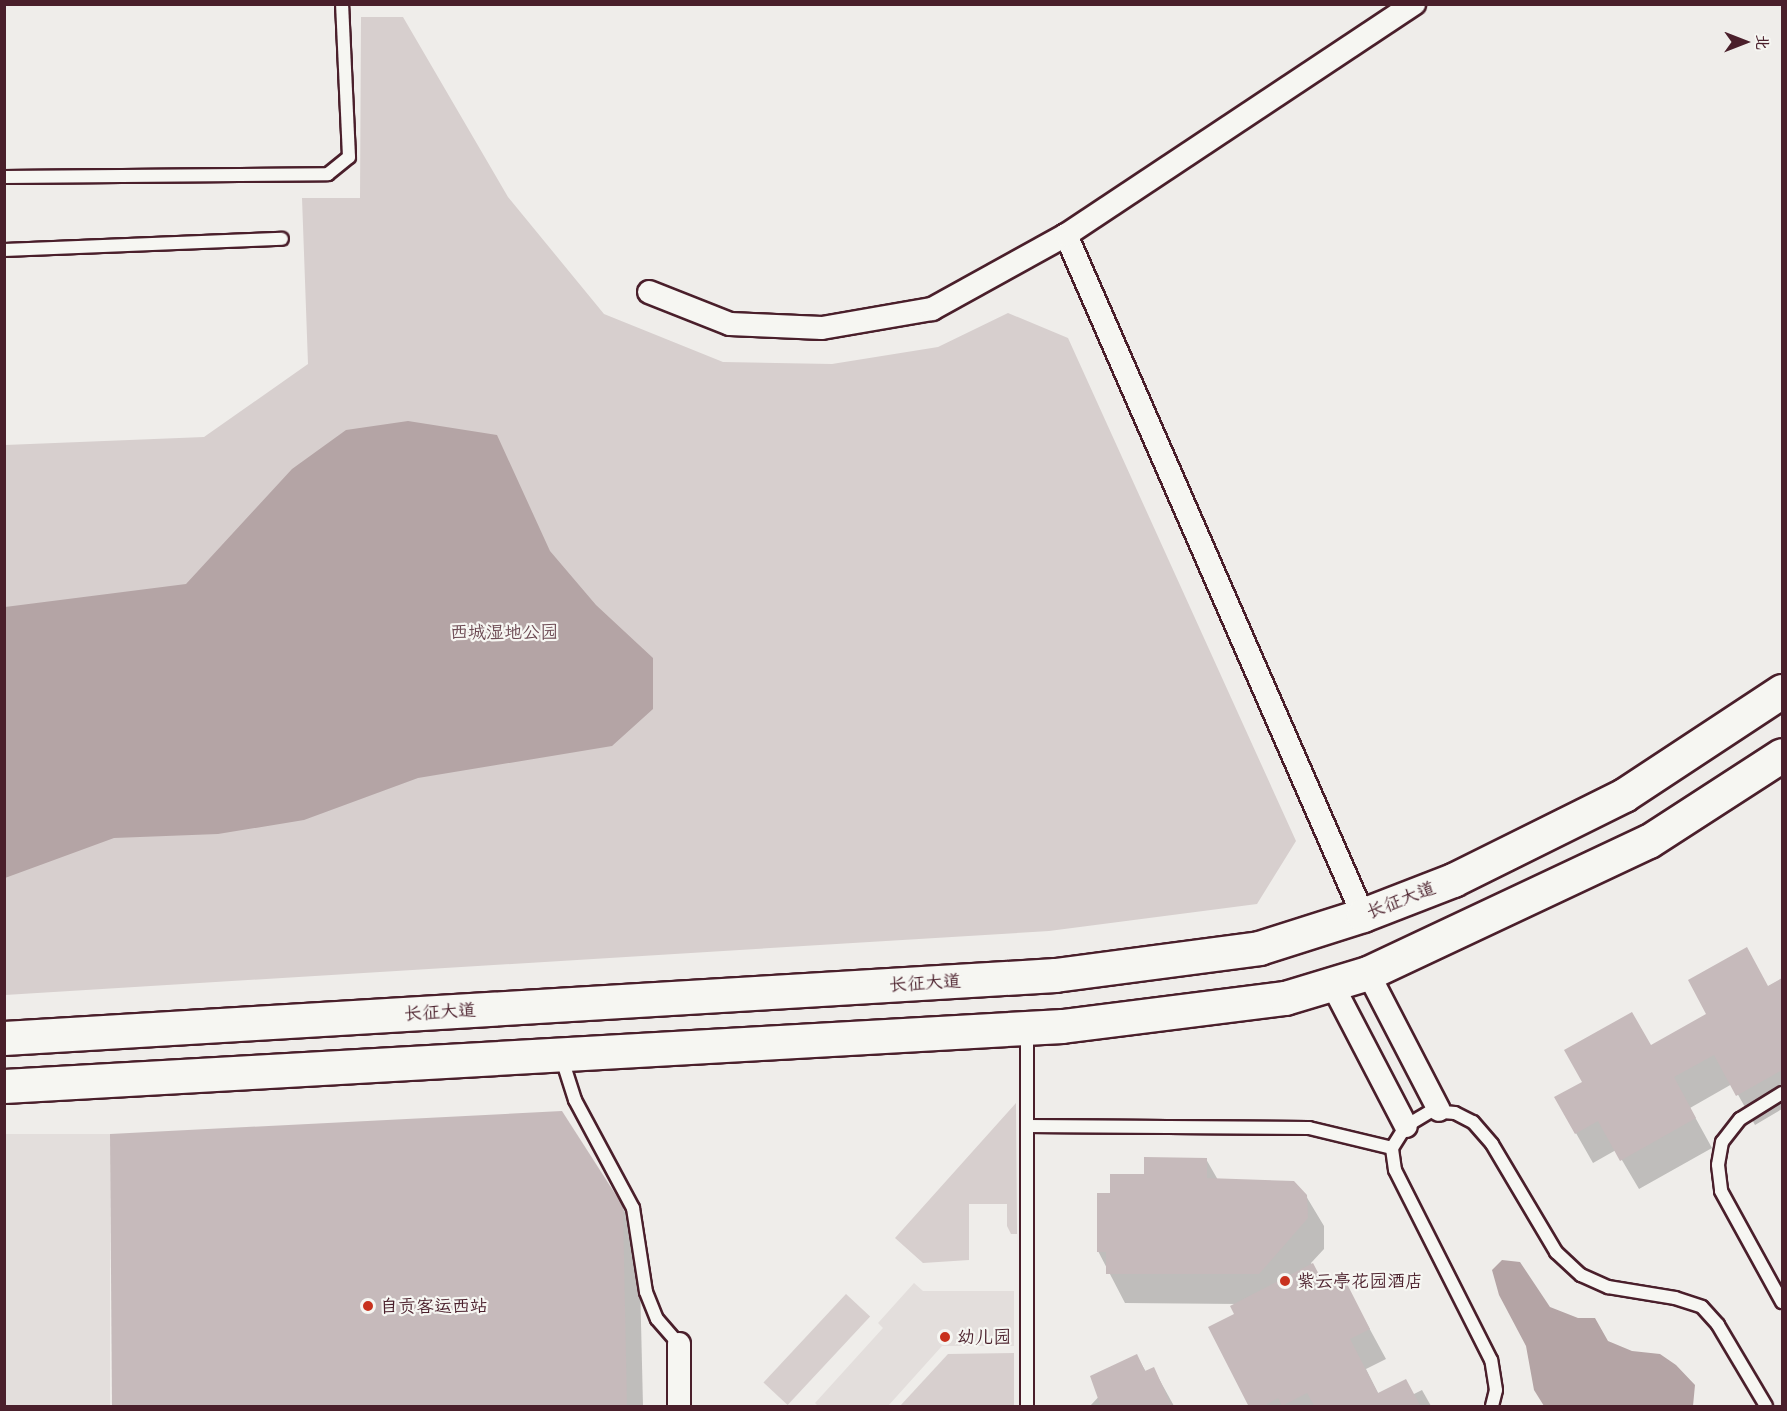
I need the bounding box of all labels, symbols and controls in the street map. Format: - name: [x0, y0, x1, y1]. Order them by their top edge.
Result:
- north arrow: [1715, 12, 1775, 72]
- text: 北: [1752, 34, 1774, 50]
- park label: 西城湿地公园: [450, 621, 558, 643]
- street label: 长征大道: [1364, 877, 1438, 923]
- street label: 长征大道: [888, 970, 962, 996]
- street label: 长征大道: [403, 999, 477, 1025]
- place label: 紫云亭花园酒店: [1297, 1270, 1423, 1292]
- marker: 紫云亭花园酒店: [1278, 1274, 1292, 1288]
- place label: 自贡客运西站: [380, 1295, 488, 1317]
- marker: 自贡客运西站: [361, 1299, 375, 1313]
- place label: 幼儿园: [957, 1326, 1011, 1348]
- marker: 幼儿园: [938, 1330, 952, 1344]

